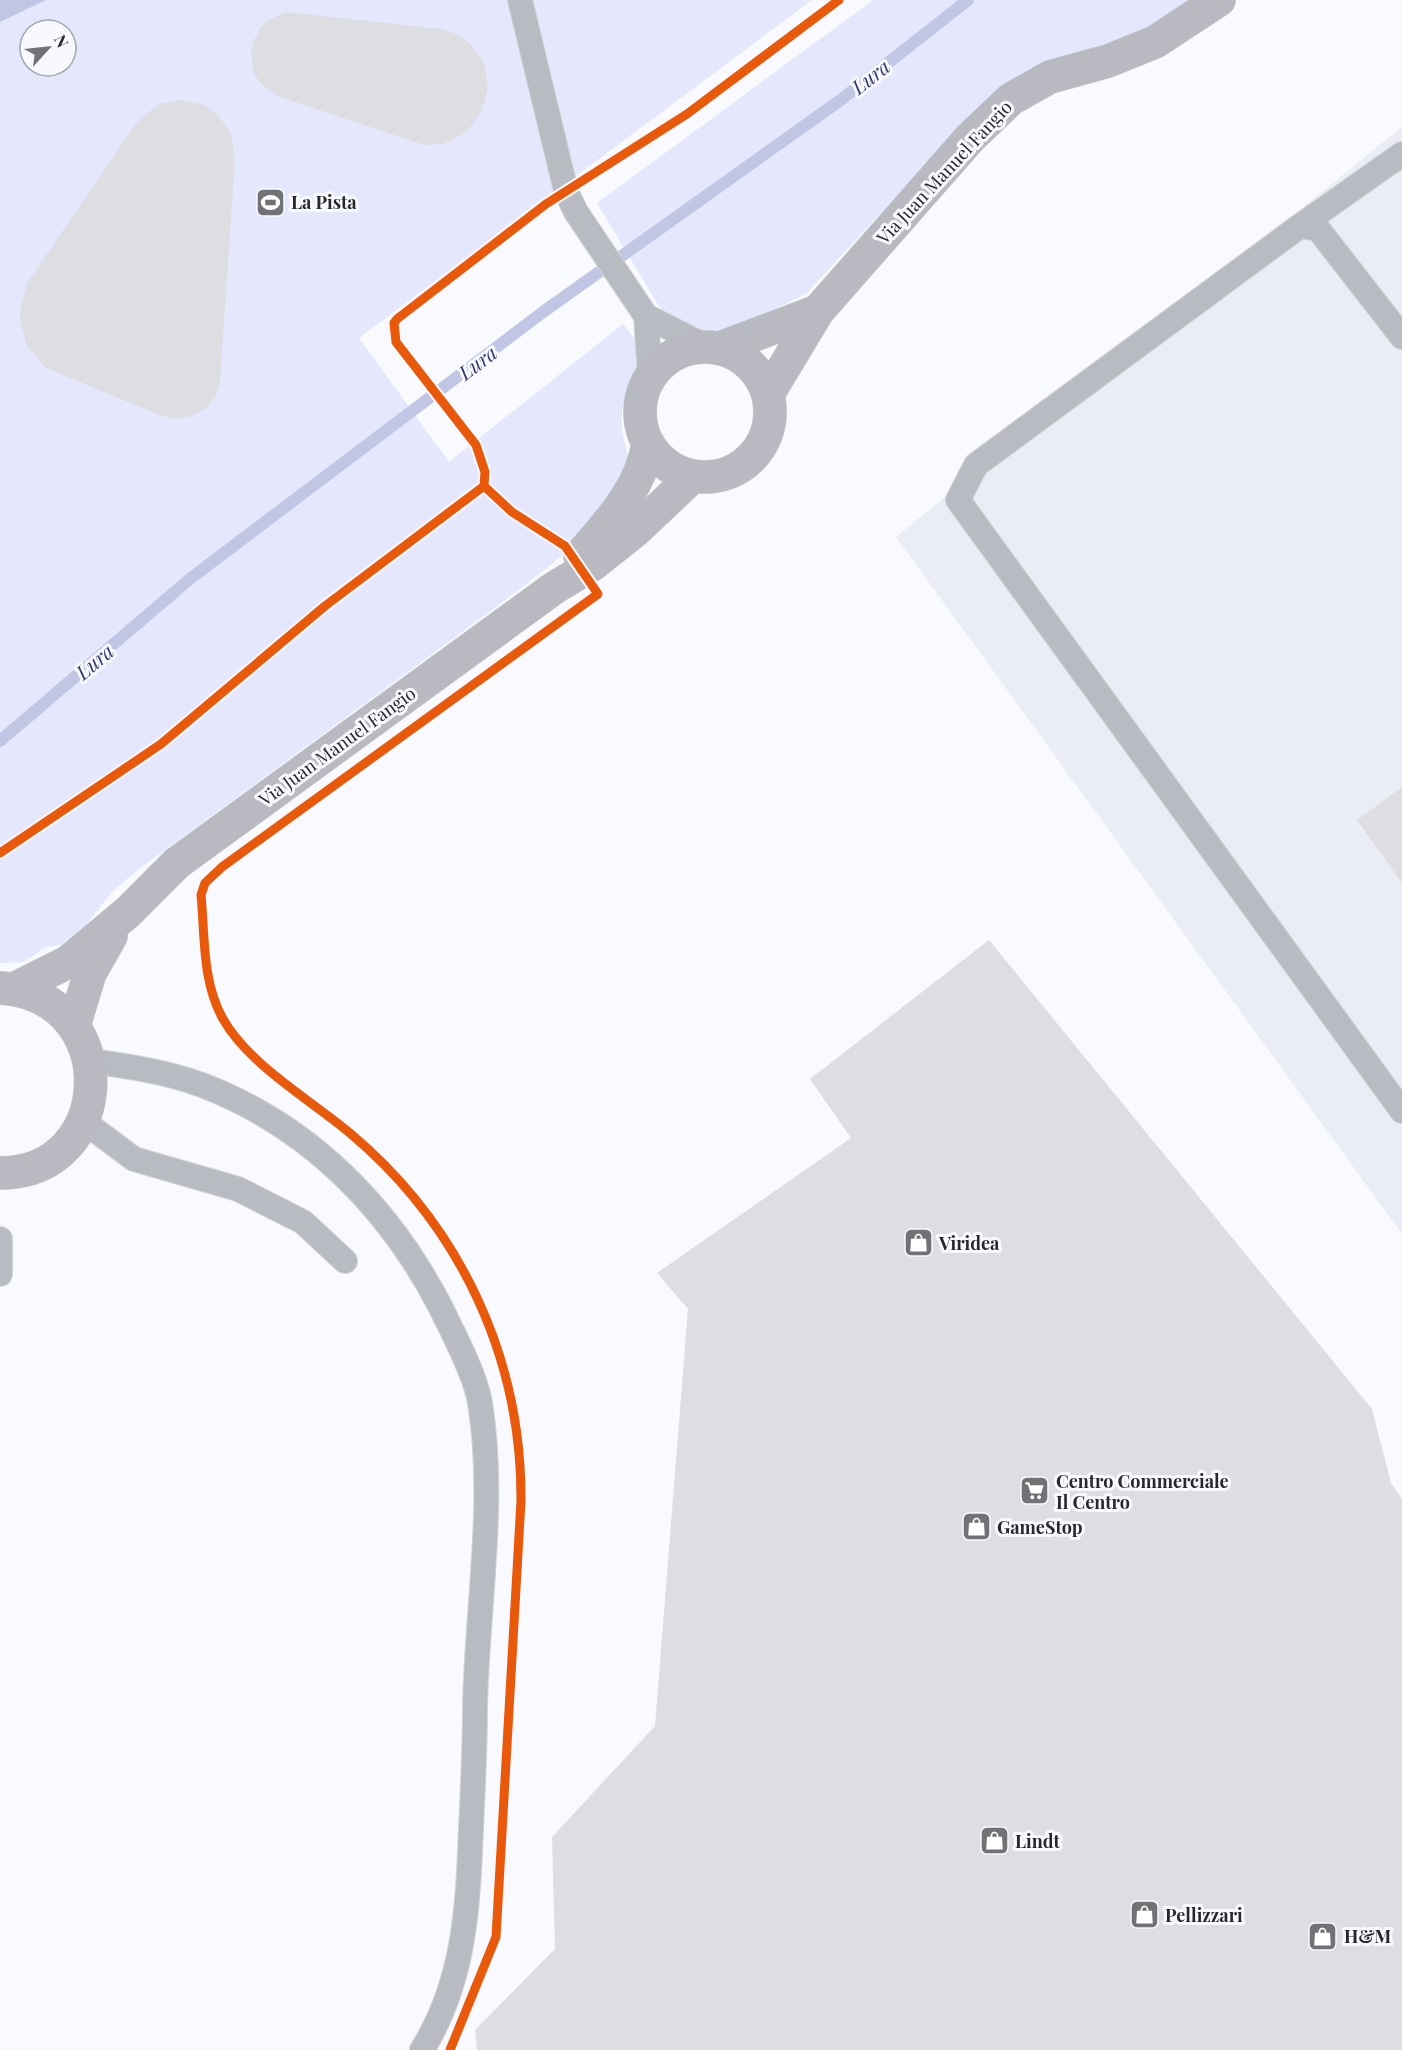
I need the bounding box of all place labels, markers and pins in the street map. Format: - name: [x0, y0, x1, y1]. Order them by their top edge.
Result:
- sports icon: La Pista: [254, 186, 286, 218]
- place label: La Pista: [291, 190, 357, 214]
- shop icon: Viridea: [902, 1227, 934, 1259]
- place label: Viridea: [938, 1231, 1000, 1255]
- place label: Centro Commerciale Il Centro: [1056, 1469, 1229, 1514]
- supermarket icon: Centro Commerciale Il Centro: [1019, 1475, 1051, 1507]
- shop icon: GameStop: [960, 1511, 992, 1543]
- place label: GameStop: [997, 1515, 1083, 1539]
- shop icon: Lindt: [978, 1825, 1010, 1857]
- place label: Lindt: [1015, 1829, 1060, 1853]
- shop icon: Pellizzari: [1128, 1899, 1160, 1931]
- place label: Pellizzari: [1165, 1903, 1243, 1927]
- shop icon: H&M: [1307, 1920, 1339, 1952]
- place label: H&M: [1344, 1924, 1392, 1948]

